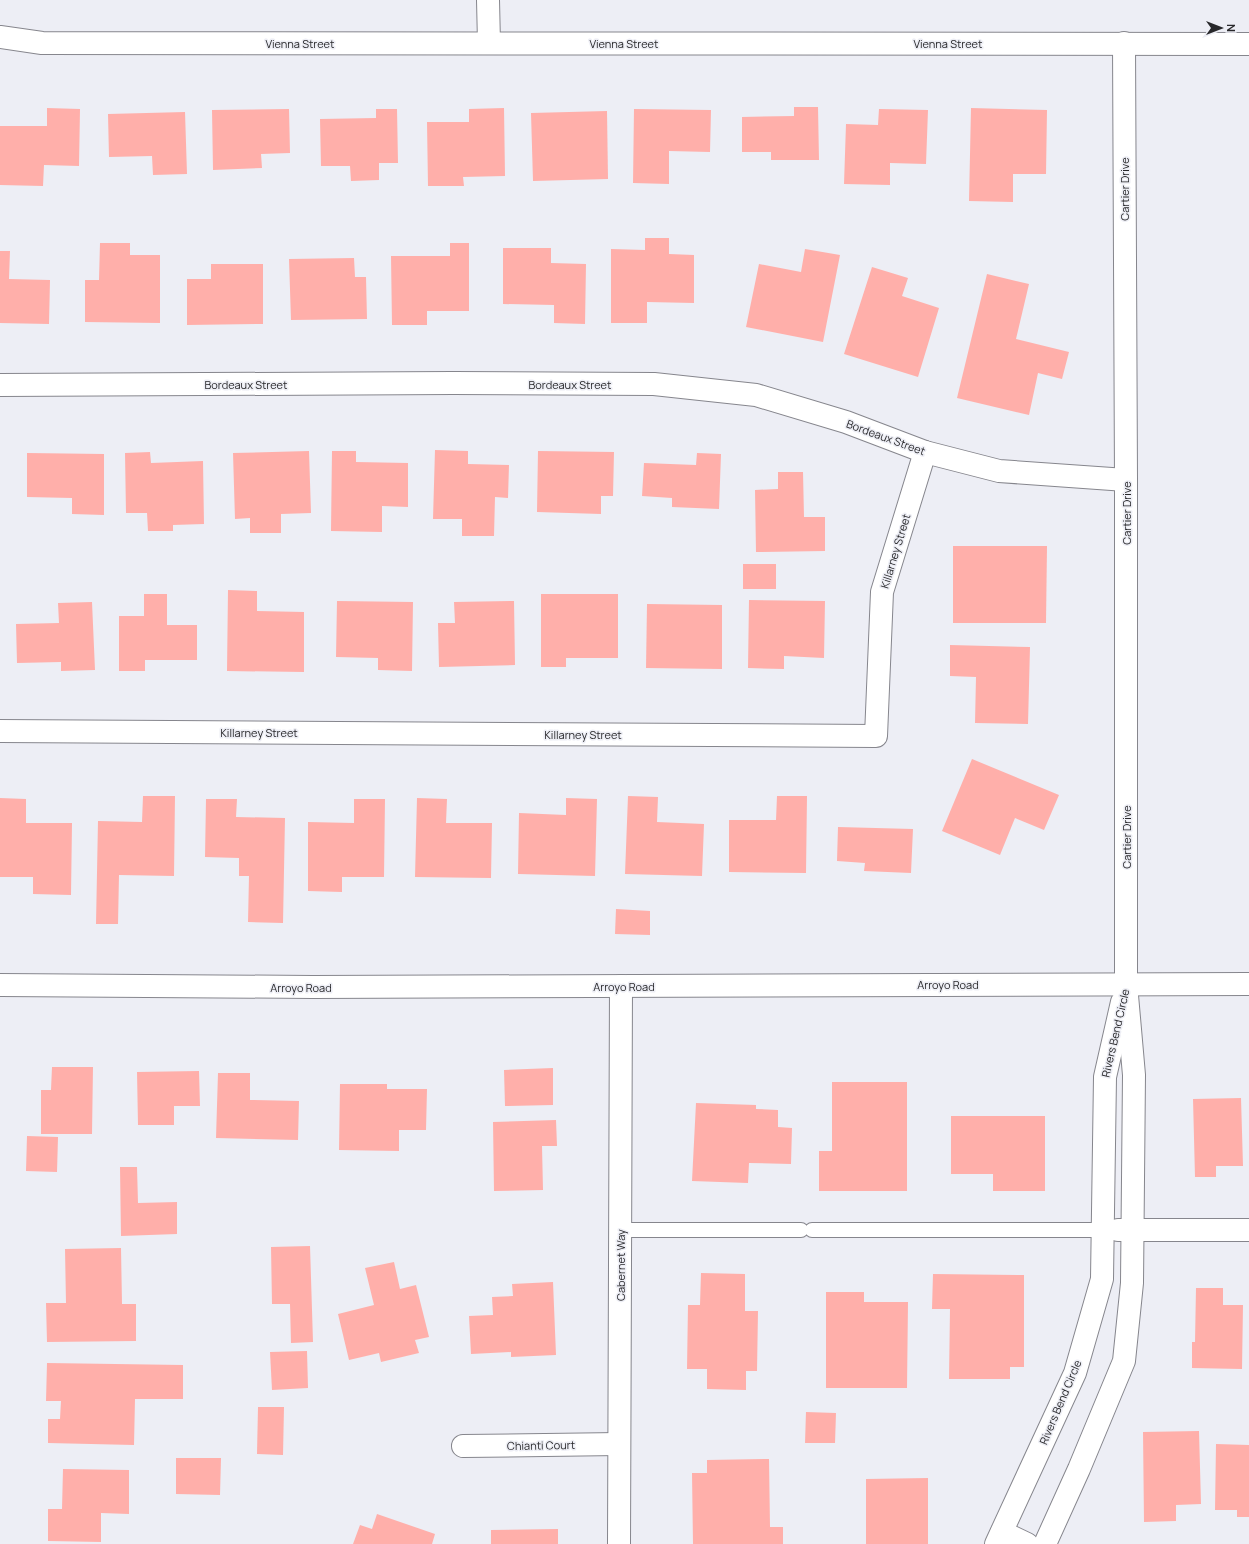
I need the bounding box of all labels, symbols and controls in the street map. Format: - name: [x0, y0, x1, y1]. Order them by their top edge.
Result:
- north arrow: [1201, 8, 1241, 48]
- text: N: [1224, 24, 1239, 32]
- street label: Vienna Street: [266, 36, 334, 51]
- street label: Vienna Street: [590, 36, 658, 51]
- street label: Vienna Street: [914, 36, 982, 51]
- street label: Cartier Drive: [1117, 157, 1132, 221]
- street label: Bordeaux Street: [205, 377, 287, 392]
- street label: Bordeaux Street: [529, 377, 611, 392]
- street label: Bordeaux Street: [844, 416, 928, 458]
- street label: Cartier Drive: [1119, 481, 1134, 545]
- street label: Killarney Street: [877, 512, 913, 590]
- street label: Killarney Street: [220, 725, 298, 740]
- street label: Killarney Street: [544, 727, 622, 742]
- street label: Cartier Drive: [1119, 805, 1134, 869]
- street label: Arroyo Road: [917, 977, 979, 992]
- street label: Arroyo Road: [593, 979, 655, 994]
- street label: Arroyo Road: [270, 980, 332, 995]
- street label: Rivers Bend Circle: [1098, 987, 1133, 1079]
- street label: Cabernet Way: [613, 1229, 628, 1301]
- street label: Rivers Bend Circle: [1035, 1357, 1085, 1447]
- street label: Chianti Court: [507, 1437, 575, 1453]

